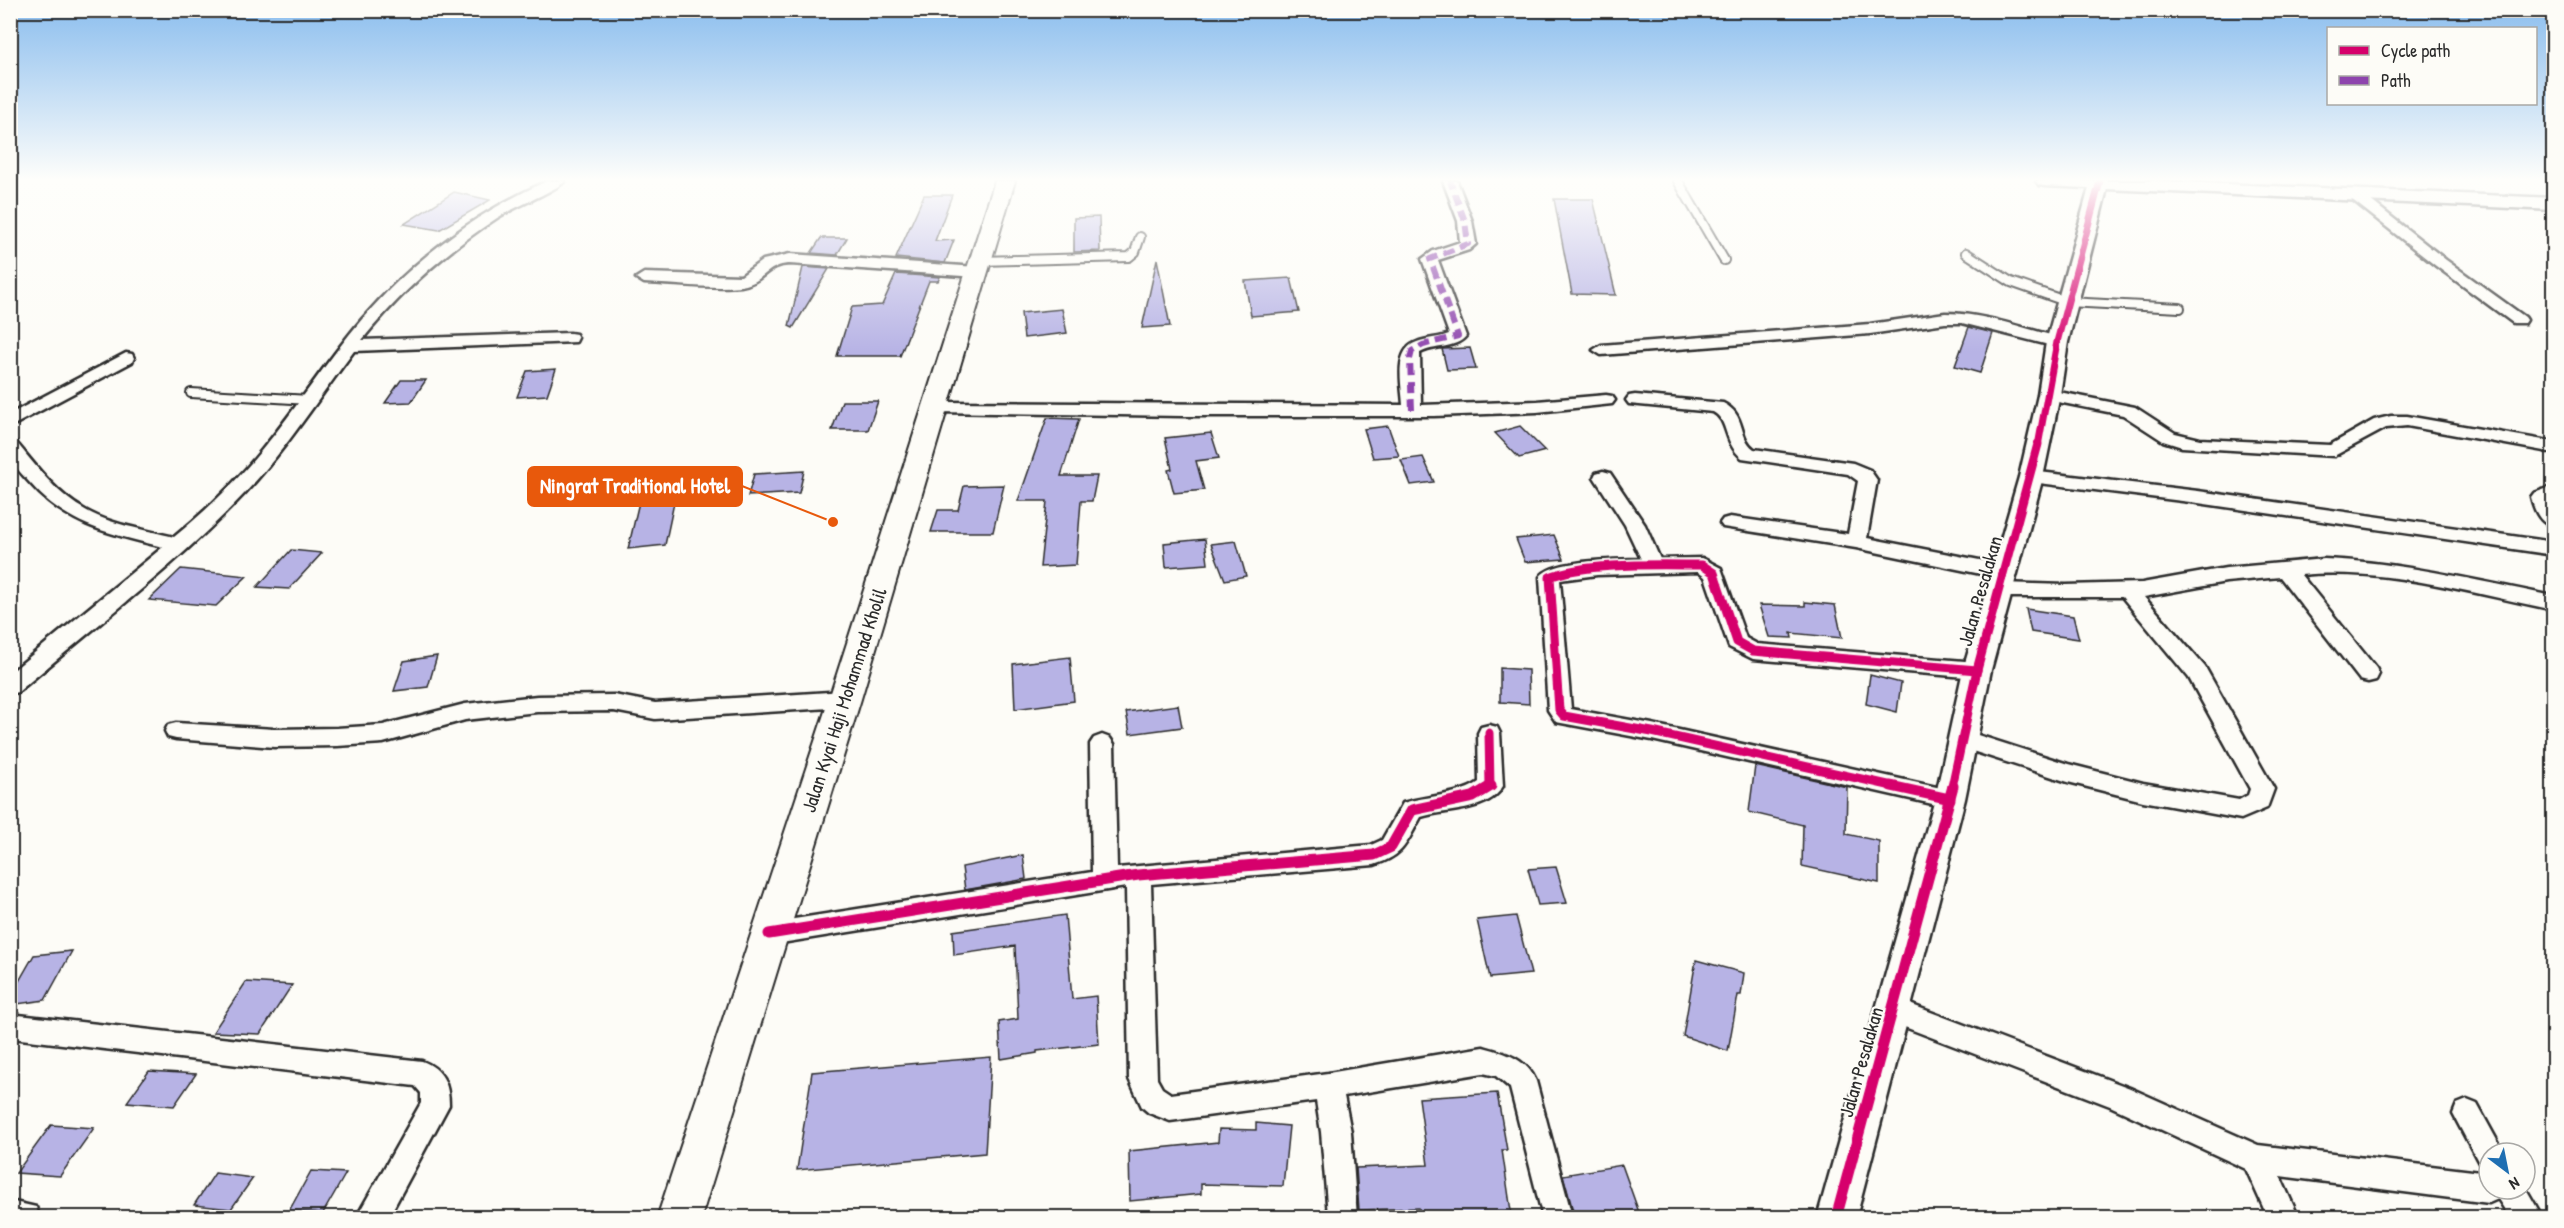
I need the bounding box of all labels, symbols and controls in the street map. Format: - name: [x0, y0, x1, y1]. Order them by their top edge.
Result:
- legend: [2327, 27, 2537, 105]
- text: Cycle path: [2381, 38, 2451, 63]
- text: Path: [2381, 68, 2411, 93]
- callout: Ningrat Traditional Hotel: [528, 467, 742, 506]
- text: Ningrat Traditional Hotel: [540, 471, 730, 501]
- street label: Jalan Pesalakan: [1951, 533, 2008, 649]
- street label: Jalan Kyai Haji Mohammad Kholil: [794, 584, 893, 816]
- street label: Jalan Pesalakan: [1832, 1004, 1889, 1120]
- north arrow: [2477, 1141, 2537, 1201]
- text: N: [2505, 1172, 2524, 1196]

